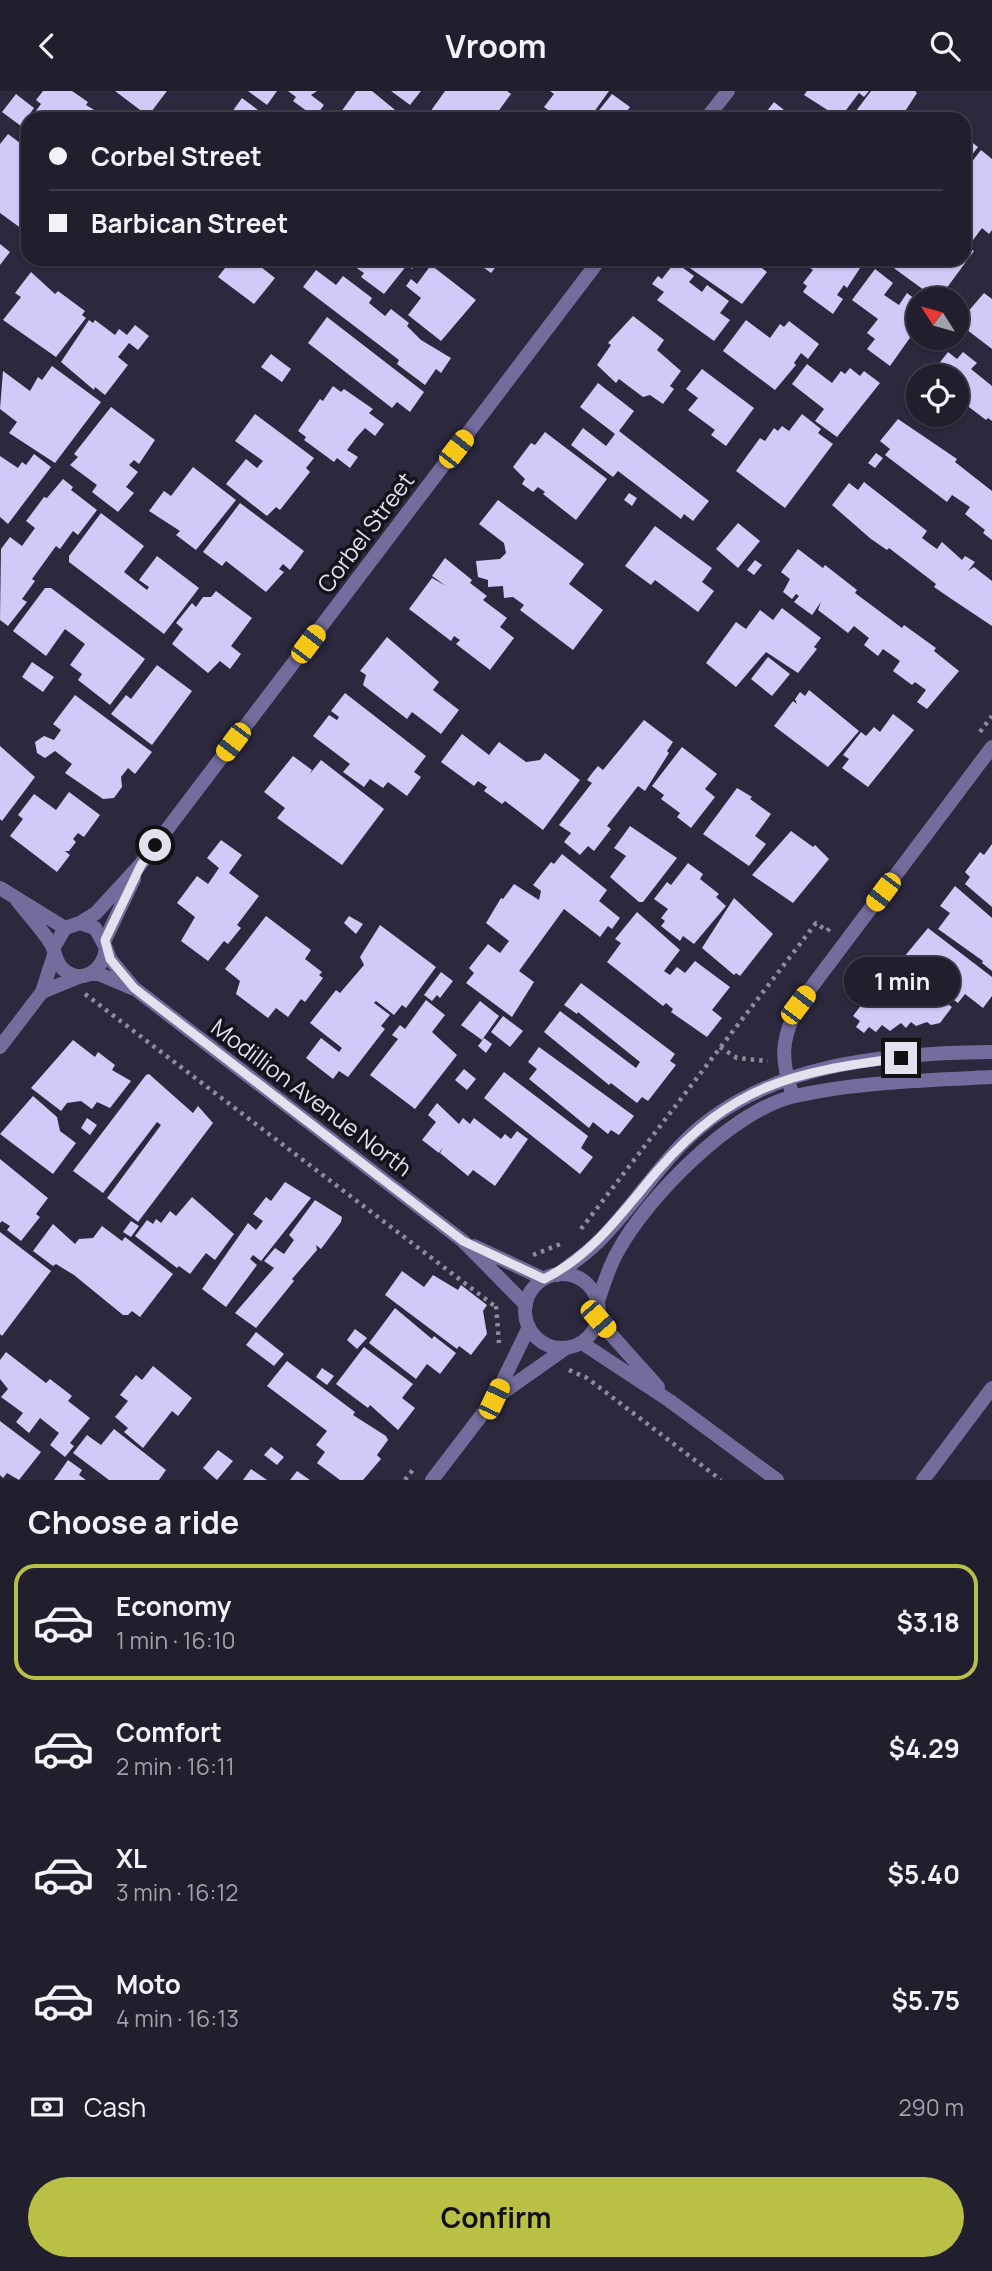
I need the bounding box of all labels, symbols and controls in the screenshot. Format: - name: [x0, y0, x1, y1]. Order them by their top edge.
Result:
- text: Vroom: [445, 24, 547, 68]
- icon: back: [28, 27, 66, 65]
- icon: search: [926, 27, 964, 65]
- text: Corbel Street: [91, 138, 262, 174]
- text: Barbican Street: [91, 205, 288, 241]
- north arrow: [906, 287, 970, 350]
- map controls: [906, 287, 969, 427]
- button: locate: [906, 364, 969, 427]
- car: [435, 426, 478, 472]
- street label: Corbel Street: [309, 465, 421, 599]
- car: [287, 621, 330, 667]
- car: [212, 719, 255, 765]
- route start: [139, 829, 171, 861]
- car: [862, 869, 905, 915]
- callout: 1 min: [843, 957, 959, 1005]
- text: 1 min: [874, 965, 930, 997]
- car: [777, 982, 820, 1028]
- street label: Modillion Avenue North: [205, 1011, 419, 1183]
- route end: [885, 1042, 917, 1074]
- car: [577, 1296, 620, 1342]
- car: [476, 1376, 513, 1422]
- text: Choose a ride: [28, 1500, 239, 1544]
- text: Economy: [116, 1588, 231, 1624]
- icon: car: [32, 1591, 95, 1654]
- text: $3.18: [896, 1604, 960, 1640]
- text: 1 min · 16:10: [116, 1624, 236, 1656]
- text: Comfort: [116, 1714, 222, 1750]
- icon: car: [32, 1717, 95, 1780]
- text: $4.29: [889, 1730, 960, 1766]
- text: 2 min · 16:11: [116, 1750, 235, 1782]
- text: XL: [116, 1840, 147, 1876]
- icon: car: [32, 1843, 95, 1906]
- text: $5.40: [888, 1856, 960, 1892]
- text: 3 min · 16:12: [116, 1876, 238, 1908]
- text: Moto: [116, 1966, 181, 2002]
- icon: car: [32, 1969, 95, 2032]
- text: $5.75: [891, 1982, 960, 2018]
- text: 4 min · 16:13: [116, 2002, 239, 2034]
- icon: cash: [28, 2088, 66, 2126]
- text: Cash: [84, 2089, 146, 2125]
- text: 290 m: [898, 2091, 964, 2123]
- button: Confirm: [28, 2177, 964, 2257]

